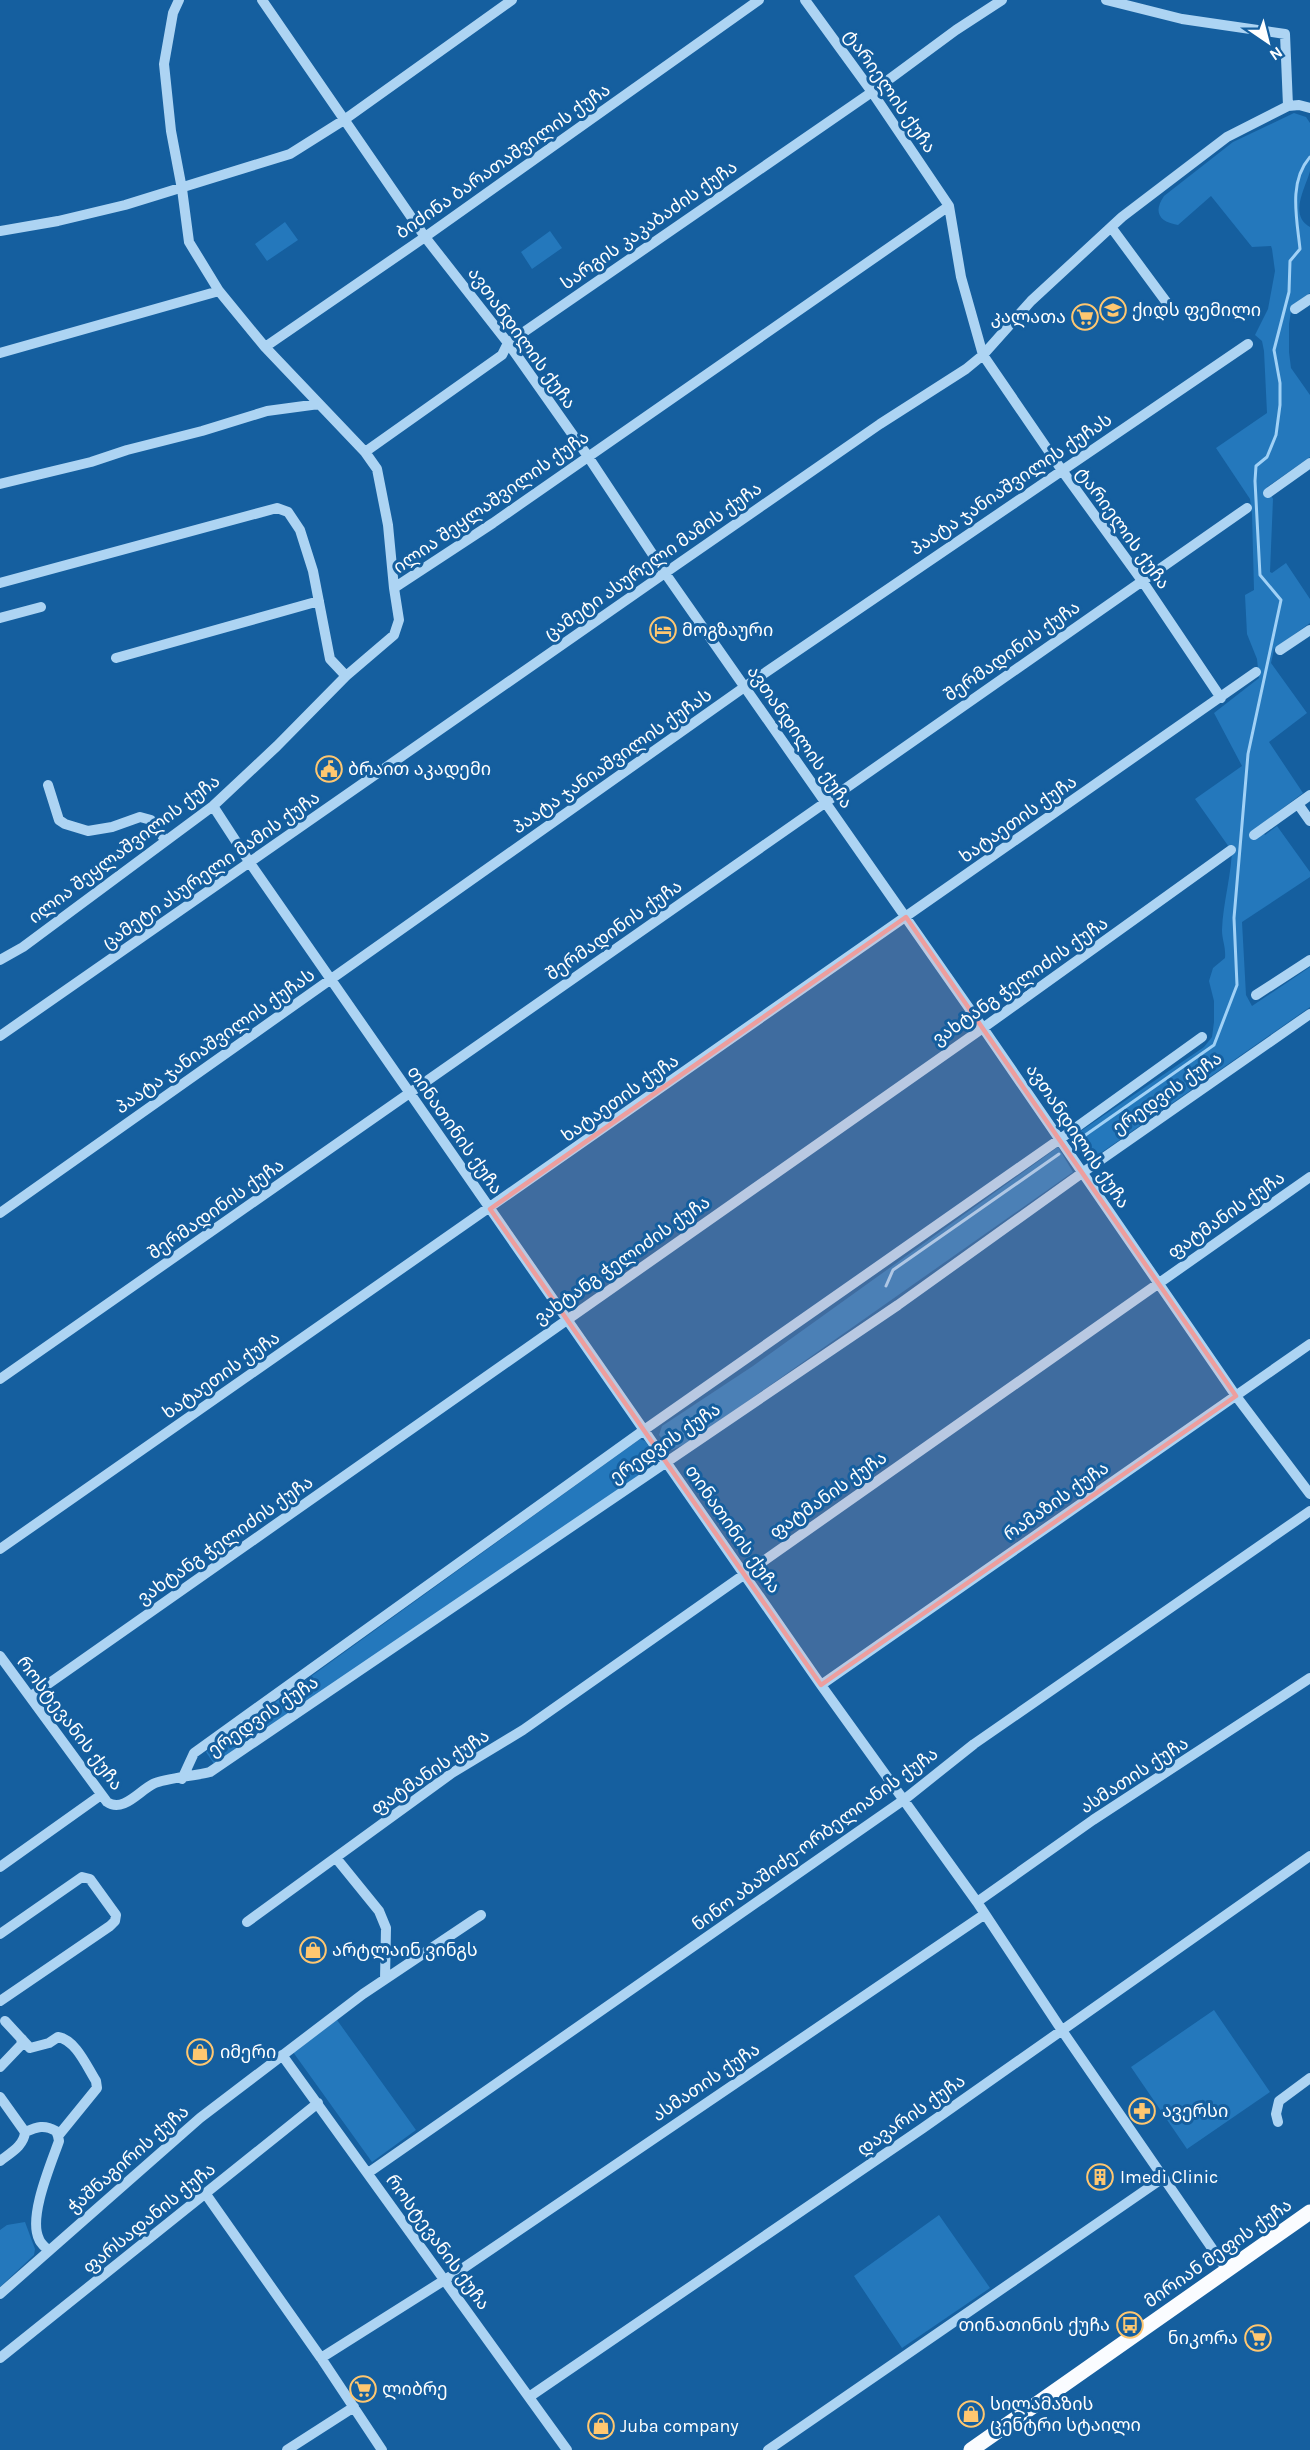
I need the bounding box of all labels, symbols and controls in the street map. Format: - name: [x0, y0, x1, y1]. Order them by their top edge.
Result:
- north arrow: [1238, 12, 1298, 72]
- street label: ტარიელის ქუჩა: [839, 25, 941, 157]
- text: N: [1266, 43, 1286, 65]
- street label: ბიძინა ბარათაშვილის ქუჩა: [392, 78, 614, 244]
- street label: სარგის კაკაბაძის ქუჩა: [557, 156, 741, 294]
- street label: ავთანდილის ქუჩა: [463, 263, 581, 413]
- school or university icon: ქიდს ფემილი: [1098, 295, 1128, 325]
- place label: ქიდს ფემილი: [1132, 299, 1261, 321]
- supermarket icon: კალათა: [1070, 302, 1100, 332]
- place label: კალათა: [991, 306, 1066, 328]
- street label: პაატა ჯანიაშვილის ქუჩას: [906, 408, 1116, 560]
- street label: ილია შეყლაშვილის ქუჩა: [389, 426, 593, 578]
- street label: ტარიელის ქუჩა: [1071, 462, 1175, 594]
- street label: ცამეტი ასურელი მამის ქუჩა: [540, 477, 766, 645]
- street label: შერმადინის ქუჩა: [940, 596, 1084, 706]
- hotel icon: მოგზაური: [648, 615, 678, 645]
- place label: მოგზაური: [682, 619, 773, 641]
- street label: ავთანდილის ქუჩა: [742, 661, 858, 813]
- street label: პაატა ჯანიაშვილის ქუჩას: [508, 684, 716, 838]
- public building icon: ბრაით აკადემი: [314, 754, 344, 784]
- place label: ბრაით აკადემი: [348, 758, 491, 780]
- street label: ილია შეყლაშვილის ქუჩა: [24, 770, 224, 928]
- street label: ხატაეთის ქუჩა: [955, 770, 1081, 868]
- street label: ცამეტი ასურელი მამის ქუჩა: [98, 786, 324, 954]
- street label: შერმადინის ქუჩა: [542, 875, 686, 985]
- street label: ვახტანგ ჭელიძის ქუჩა: [928, 912, 1112, 1050]
- street label: პაატა ჯანიაშვილის ქუჩას: [111, 964, 319, 1118]
- street label: ერედვის ქუჩა: [1108, 1047, 1226, 1139]
- street label: ხატაეთის ქუჩა: [557, 1049, 683, 1147]
- street label: ავთანდილის ქუჩა: [1021, 1059, 1135, 1213]
- street label: თინათინის ქუჩა: [403, 1062, 507, 1198]
- street label: შერმადინის ქუჩა: [144, 1154, 288, 1264]
- street label: ფატმანის ქუჩა: [1163, 1166, 1289, 1264]
- street label: ვახტანგ ჭელიძის ქუჩა: [530, 1191, 714, 1329]
- street label: ხატაეთის ქუჩა: [158, 1326, 284, 1424]
- street label: ერედვის ქუჩა: [605, 1398, 725, 1488]
- street label: ფატმანის ქუჩა: [765, 1446, 891, 1544]
- street label: რამაზის ქუჩა: [999, 1457, 1113, 1545]
- street label: თინათინის ქუჩა: [681, 1461, 785, 1597]
- street label: ვახტანგ ჭელიძის ქუჩა: [133, 1471, 317, 1609]
- street label: როსტევანის ქუჩა: [12, 1651, 128, 1795]
- street label: ერედვის ქუჩა: [203, 1671, 323, 1761]
- street label: ფატმანის ქუჩა: [367, 1724, 493, 1820]
- street label: ასმათის ქუჩა: [1076, 1732, 1192, 1818]
- street label: ნინო აბაშიძე-ორბელიანის ქუჩა: [688, 1742, 942, 1936]
- shop icon: არტლაინ ვინგს: [298, 1935, 328, 1965]
- place label: არტლაინ ვინგს: [332, 1939, 478, 1961]
- shop icon: იმერი: [185, 2037, 215, 2067]
- street label: ასმათის ქუჩა: [648, 2038, 764, 2126]
- place label: იმერი: [220, 2041, 276, 2063]
- street label: დავარის ქუჩა: [853, 2069, 969, 2161]
- pharmacy icon: ავერსი: [1127, 2096, 1157, 2126]
- street label: ჭაშნაგირის ქუჩა: [63, 2100, 193, 2218]
- place label: ავერსი: [1162, 2100, 1228, 2122]
- street label: ფარსადანის ქუჩა: [78, 2158, 220, 2278]
- building icon: Imedi Clinic: [1085, 2162, 1115, 2192]
- place label: Imedi Clinic: [1120, 2166, 1218, 2188]
- street label: როსტევანის ქუჩა: [381, 2170, 495, 2314]
- street label: მირიან მეფის ქუჩა: [1140, 2194, 1296, 2312]
- bus stop icon: თინათინის ქუჩა: [1115, 2310, 1145, 2340]
- place label: თინათინის ქუჩა: [958, 2314, 1110, 2336]
- supermarket icon: ნიკორა: [1243, 2323, 1273, 2353]
- place label: ნიკორა: [1168, 2327, 1238, 2349]
- supermarket icon: ლიბრე: [348, 2374, 378, 2404]
- place label: ლიბრე: [382, 2378, 448, 2400]
- place label: სილამაზის ცენტრი სტაილი: [990, 2393, 1141, 2436]
- shop icon: სილამაზის ცენტრი სტაილი: [956, 2399, 986, 2429]
- shop icon: Juba company: [586, 2411, 616, 2441]
- place label: Juba company: [620, 2415, 739, 2437]

